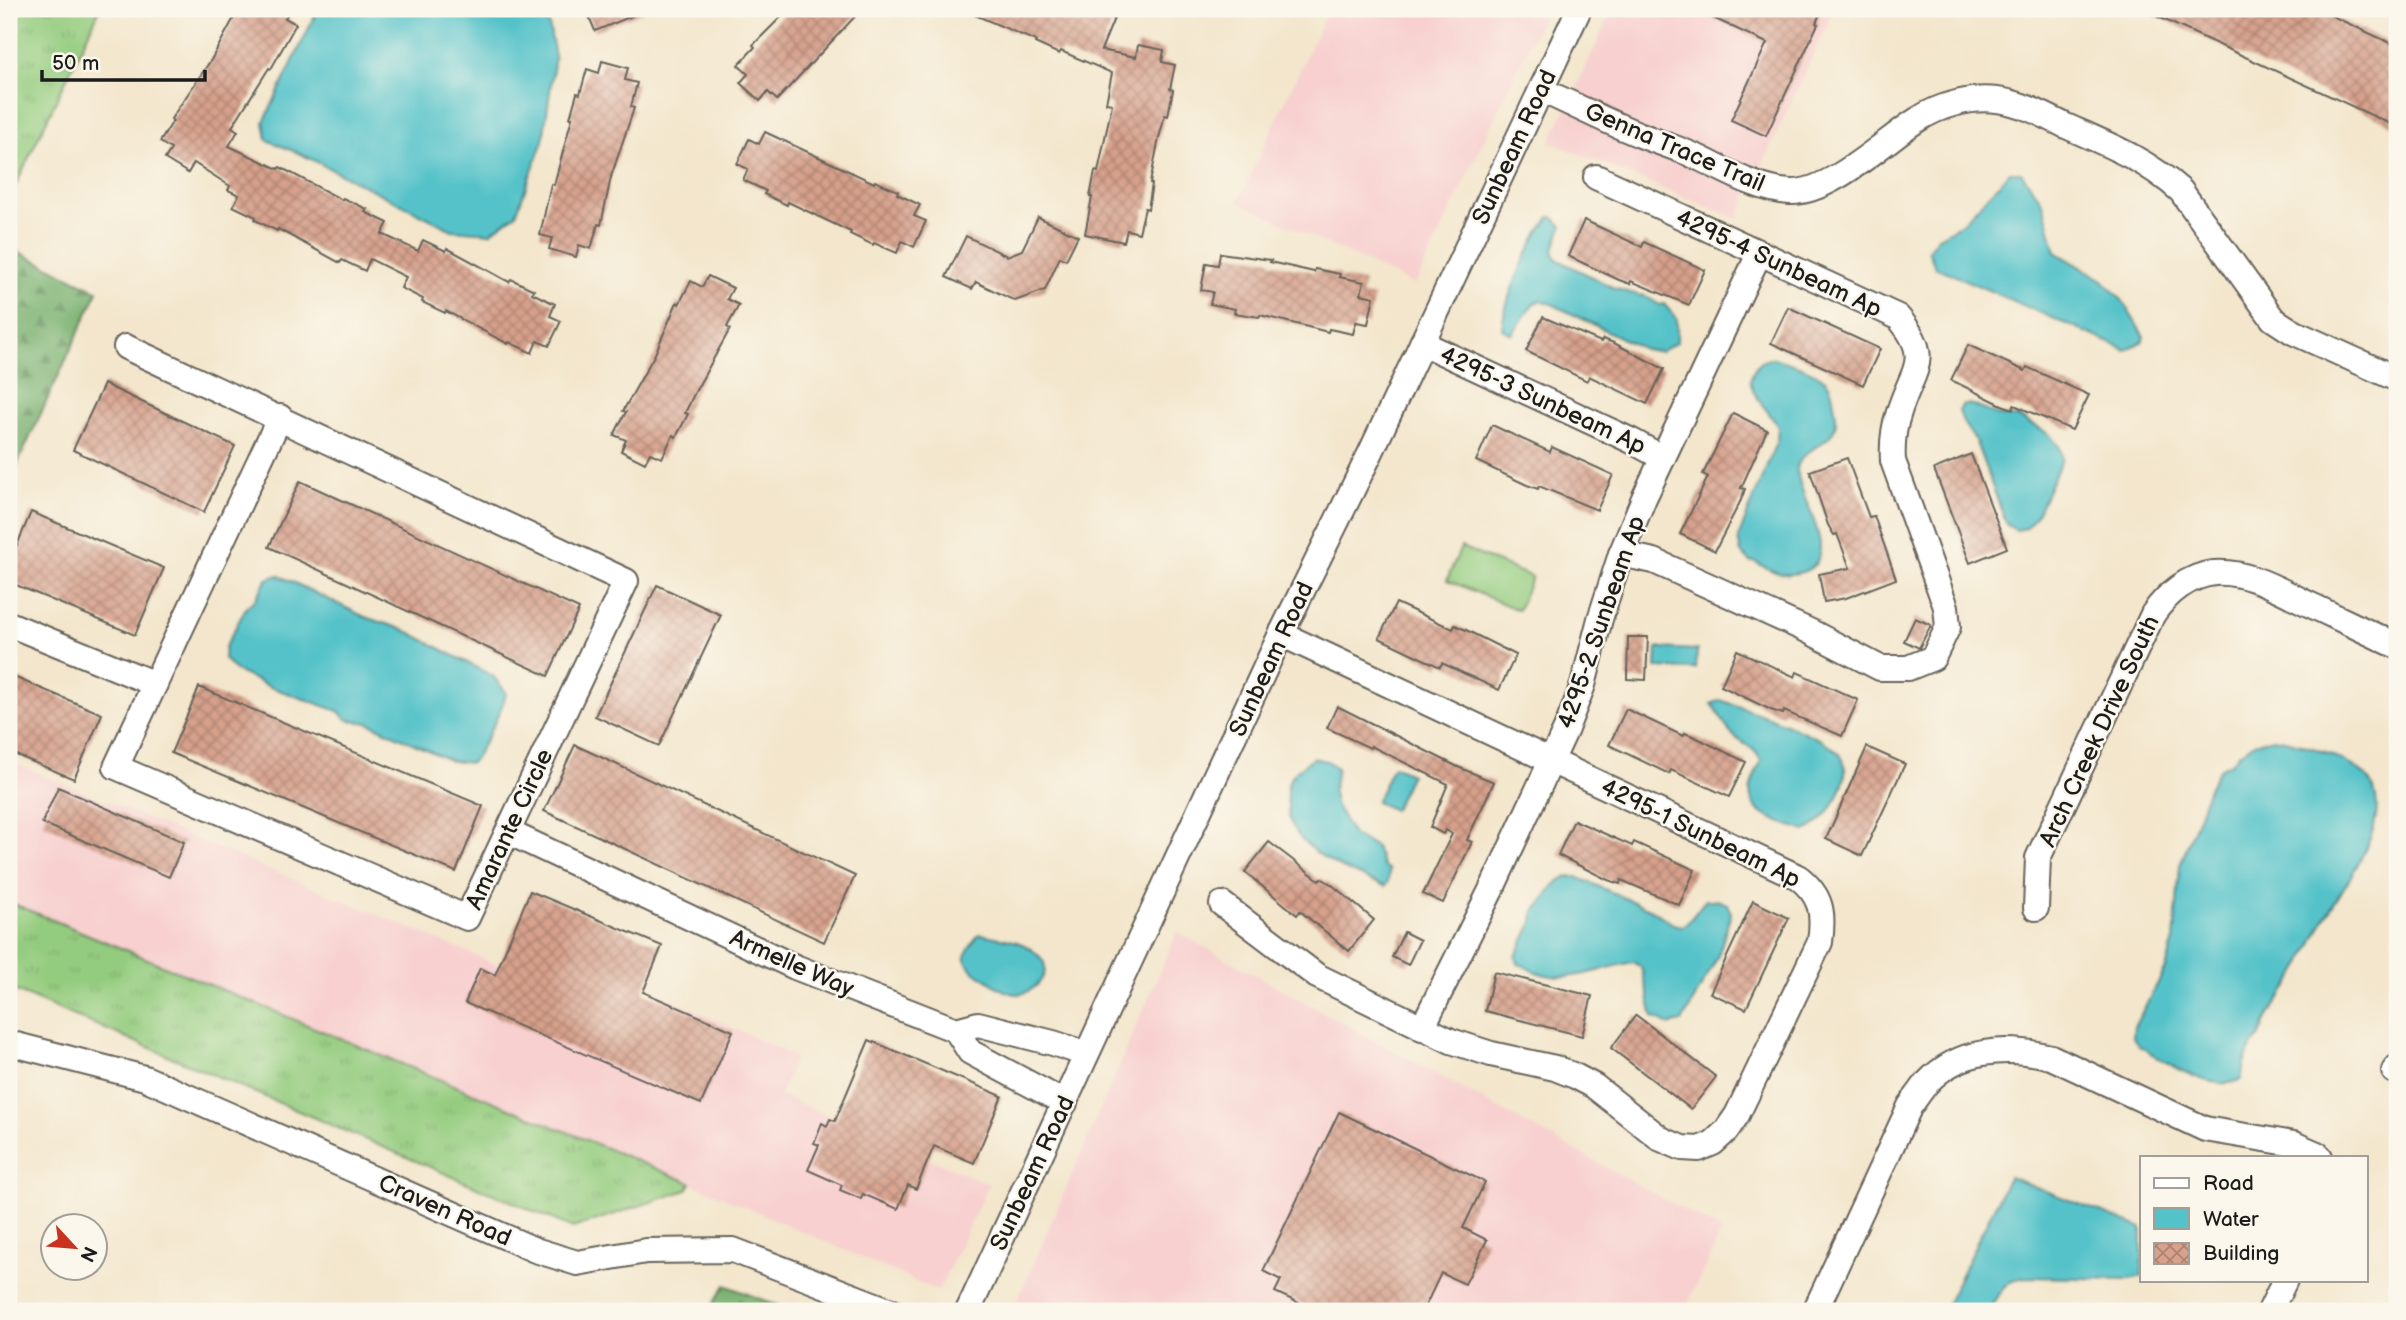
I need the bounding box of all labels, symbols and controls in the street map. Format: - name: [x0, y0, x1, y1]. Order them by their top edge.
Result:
- scale bar: [42, 38, 205, 82]
- text: 50 m: [52, 51, 99, 76]
- street label: Sunbeam Road: [1466, 65, 1563, 229]
- street label: Genna Trace Trail: [1581, 97, 1769, 198]
- street label: 4295-4 Sunbeam Ap: [1671, 203, 1886, 324]
- street label: 4295-3 Sunbeam Ap: [1435, 340, 1650, 461]
- street label: 4295-2 Sunbeam Ap: [1551, 512, 1652, 732]
- street label: Sunbeam Road: [1223, 577, 1320, 741]
- street label: Arch Creek Drive South: [2033, 611, 2166, 851]
- street label: Amarante Circle: [460, 744, 559, 914]
- street label: 4295-1 Sunbeam Ap: [1596, 773, 1805, 894]
- street label: Armelle Way: [725, 923, 858, 1004]
- street label: Sunbeam Road: [984, 1091, 1081, 1255]
- legend: [2140, 1156, 2368, 1282]
- street label: Craven Road: [374, 1168, 516, 1253]
- text: Road: [2203, 1171, 2254, 1196]
- text: Water: [2203, 1207, 2259, 1232]
- north arrow: [38, 1212, 108, 1282]
- text: Building: [2203, 1241, 2279, 1266]
- text: N: [74, 1242, 101, 1265]

